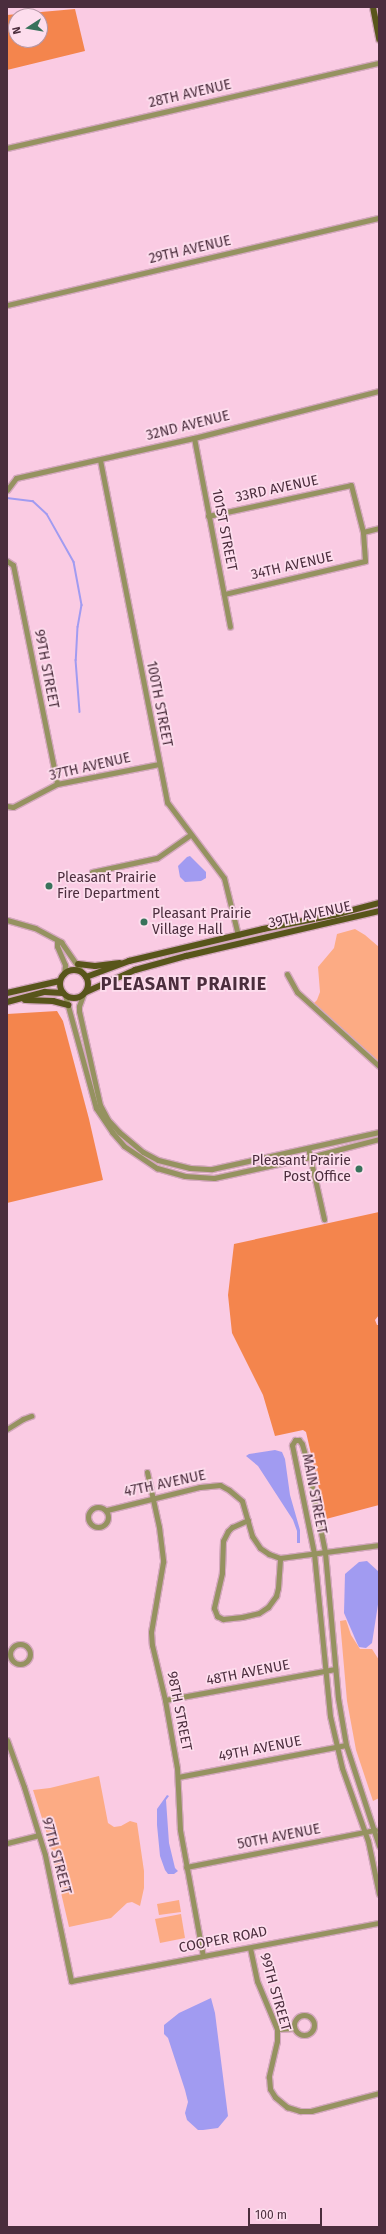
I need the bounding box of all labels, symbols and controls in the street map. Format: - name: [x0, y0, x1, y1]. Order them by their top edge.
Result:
- north arrow: [8, 8, 48, 48]
- text: N: [10, 25, 24, 35]
- street label: 28TH AVENUE: [147, 76, 233, 112]
- street label: 29TH AVENUE: [147, 232, 233, 268]
- street label: 32ND AVENUE: [144, 408, 232, 444]
- street label: 33RD AVENUE: [234, 472, 320, 506]
- street label: 101ST STREET: [208, 488, 240, 572]
- street label: 34TH AVENUE: [249, 548, 335, 584]
- street label: 99TH STREET: [30, 628, 62, 710]
- street label: 100TH STREET: [142, 660, 176, 748]
- street label: 37TH AVENUE: [48, 749, 132, 785]
- place label: Pleasant Prairie Fire Department: [57, 870, 159, 902]
- marker: Pleasant Prairie Fire Department: [44, 881, 54, 891]
- street label: 39TH AVENUE: [267, 898, 353, 932]
- place label: Pleasant Prairie Village Hall: [152, 906, 251, 938]
- marker: Pleasant Prairie Village Hall: [139, 917, 149, 927]
- district label: PLEASANT PRAIRIE: [101, 973, 267, 995]
- place label: Pleasant Prairie Post Office: [252, 1153, 351, 1186]
- marker: Pleasant Prairie Post Office: [354, 1164, 364, 1174]
- street label: MAIN STREET: [298, 1452, 330, 1536]
- street label: 47TH AVENUE: [123, 1467, 207, 1501]
- street label: 48TH AVENUE: [205, 1657, 291, 1689]
- street label: 98TH STREET: [163, 1670, 195, 1752]
- street label: 49TH AVENUE: [217, 1733, 303, 1765]
- street label: 97TH STREET: [38, 1816, 74, 1896]
- street label: 50TH AVENUE: [236, 1821, 322, 1853]
- street label: COOPER ROAD: [177, 1923, 269, 1957]
- street label: 99TH STREET: [256, 1951, 294, 2033]
- scale bar: [250, 2200, 324, 2226]
- text: 100 m: [255, 2208, 287, 2222]

